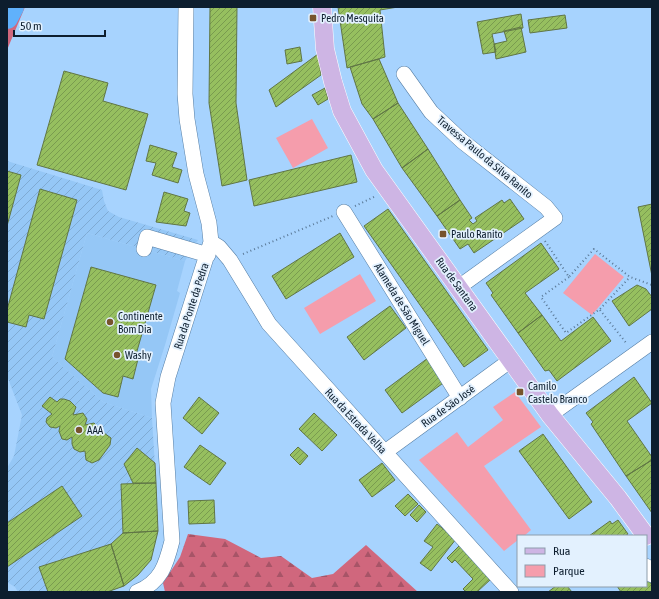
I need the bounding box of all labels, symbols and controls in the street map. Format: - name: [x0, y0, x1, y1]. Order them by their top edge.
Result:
- scale bar: [14, 12, 105, 38]
- place label: Pedro Mesquita: [321, 12, 384, 24]
- marker: Pedro Mesquita: [308, 13, 318, 23]
- text: 50 m: [20, 19, 42, 33]
- street label: Travessa Paulo da Silva Ranito: [435, 114, 535, 200]
- place label: Paulo Ranito: [451, 228, 503, 240]
- marker: Paulo Ranito: [438, 229, 448, 239]
- street label: Rua de Santana: [434, 255, 480, 313]
- street label: Rua da Ponte da Pedra: [171, 261, 211, 351]
- street label: Alameda de São Miguel: [372, 261, 432, 347]
- place label: Continente Bom Dia: [118, 310, 163, 335]
- marker: Continente Bom Dia: [105, 317, 115, 327]
- place label: Washy: [125, 349, 152, 361]
- marker: Washy: [112, 350, 122, 360]
- place label: Camilo Castelo Branco: [528, 380, 587, 405]
- street label: Rua de São José: [419, 383, 477, 429]
- street label: Rua da Estrada Velha: [323, 386, 389, 456]
- marker: Camilo Castelo Branco: [515, 387, 525, 397]
- place label: AAA: [87, 424, 104, 436]
- marker: AAA: [74, 425, 84, 435]
- legend: [517, 535, 647, 587]
- text: Rua: [553, 544, 570, 558]
- text: Parque: [553, 564, 585, 578]

